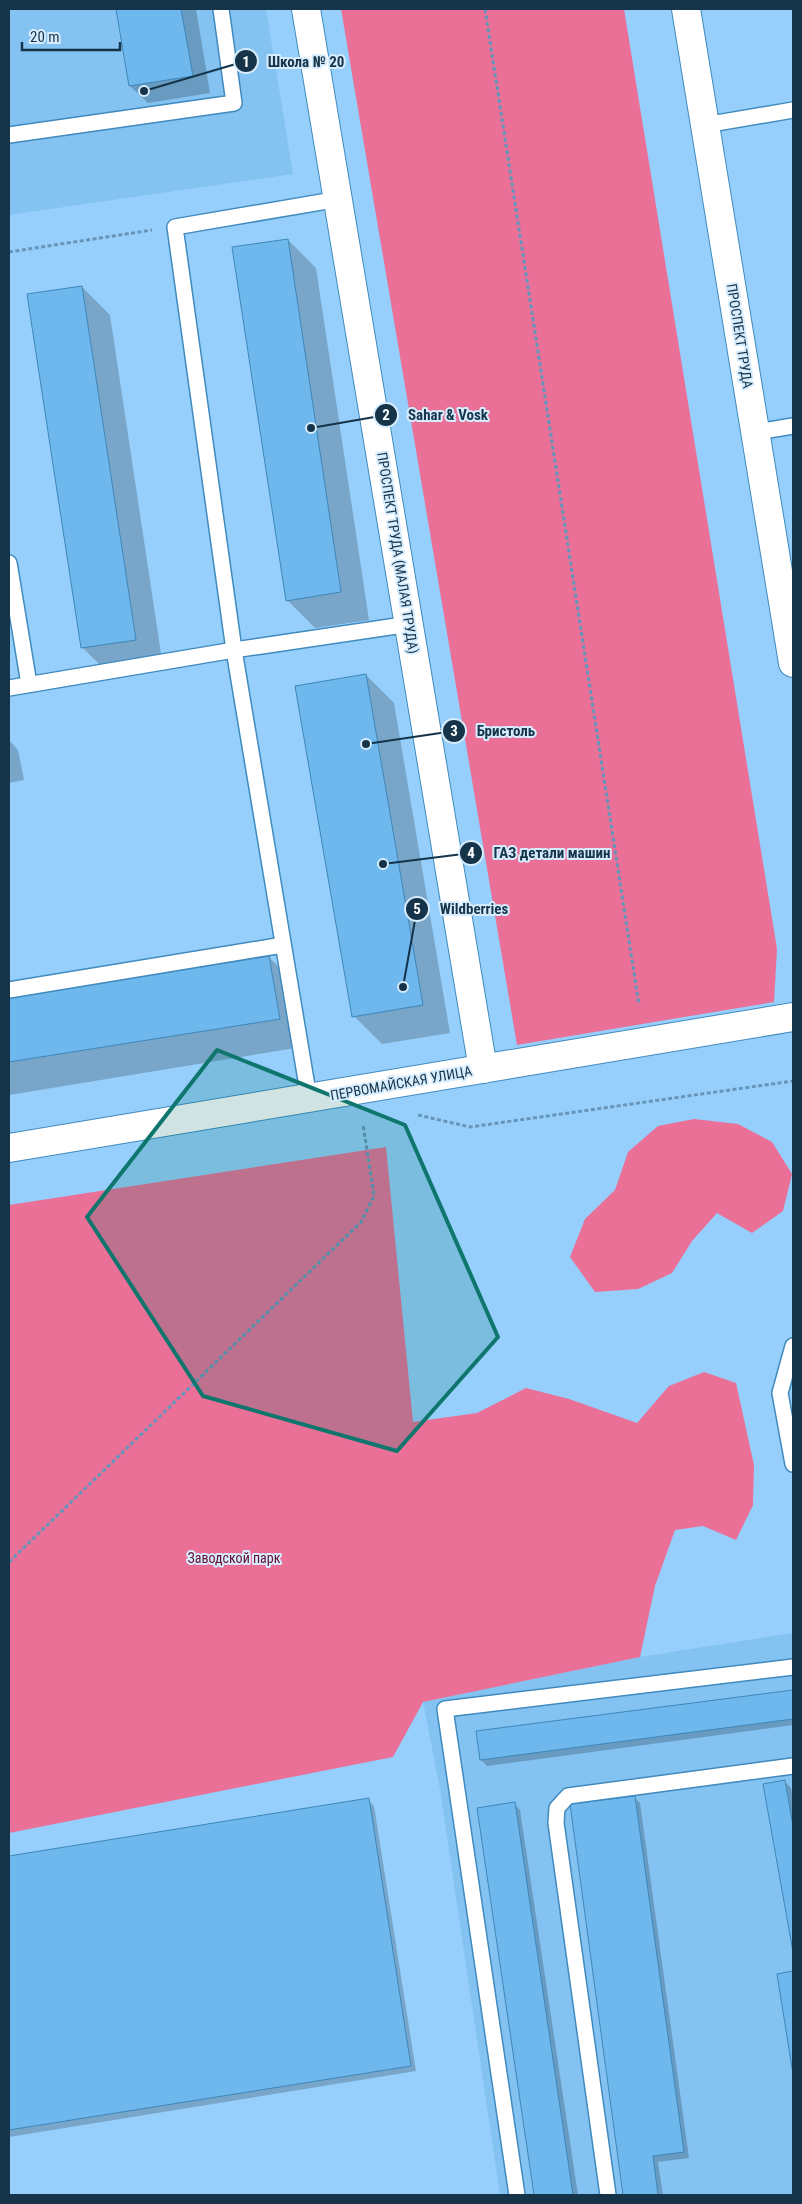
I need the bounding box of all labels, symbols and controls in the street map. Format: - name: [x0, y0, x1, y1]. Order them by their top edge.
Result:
- scale bar: [22, 20, 120, 52]
- text: 20 m: [30, 28, 60, 46]
- callout: Школа № 20: [233, 46, 355, 76]
- text: 1: [242, 53, 250, 71]
- text: Школа № 20: [268, 53, 344, 71]
- street label: ПРОСПЕКТ ТРУДА: [724, 282, 756, 390]
- callout: Sahar & Vosk: [373, 400, 498, 430]
- text: 2: [382, 406, 390, 424]
- text: Sahar & Vosk: [408, 406, 489, 424]
- street label: ПРОСПЕКТ ТРУДА (МАЛАЯ ТРУДА): [373, 451, 422, 655]
- callout: Бристоль: [442, 716, 545, 746]
- text: 3: [450, 722, 458, 740]
- text: Бристоль: [477, 722, 536, 740]
- callout: ГАЗ детали машин: [459, 838, 621, 868]
- text: 4: [467, 844, 475, 862]
- text: ГАЗ детали машин: [493, 844, 611, 862]
- callout: Wildberries: [404, 894, 518, 924]
- text: 5: [413, 900, 421, 918]
- text: Wildberries: [440, 900, 508, 918]
- street label: ПЕРВОМАЙСКАЯ УЛИЦА: [329, 1063, 473, 1103]
- park label: Заводской парк: [188, 1550, 281, 1566]

